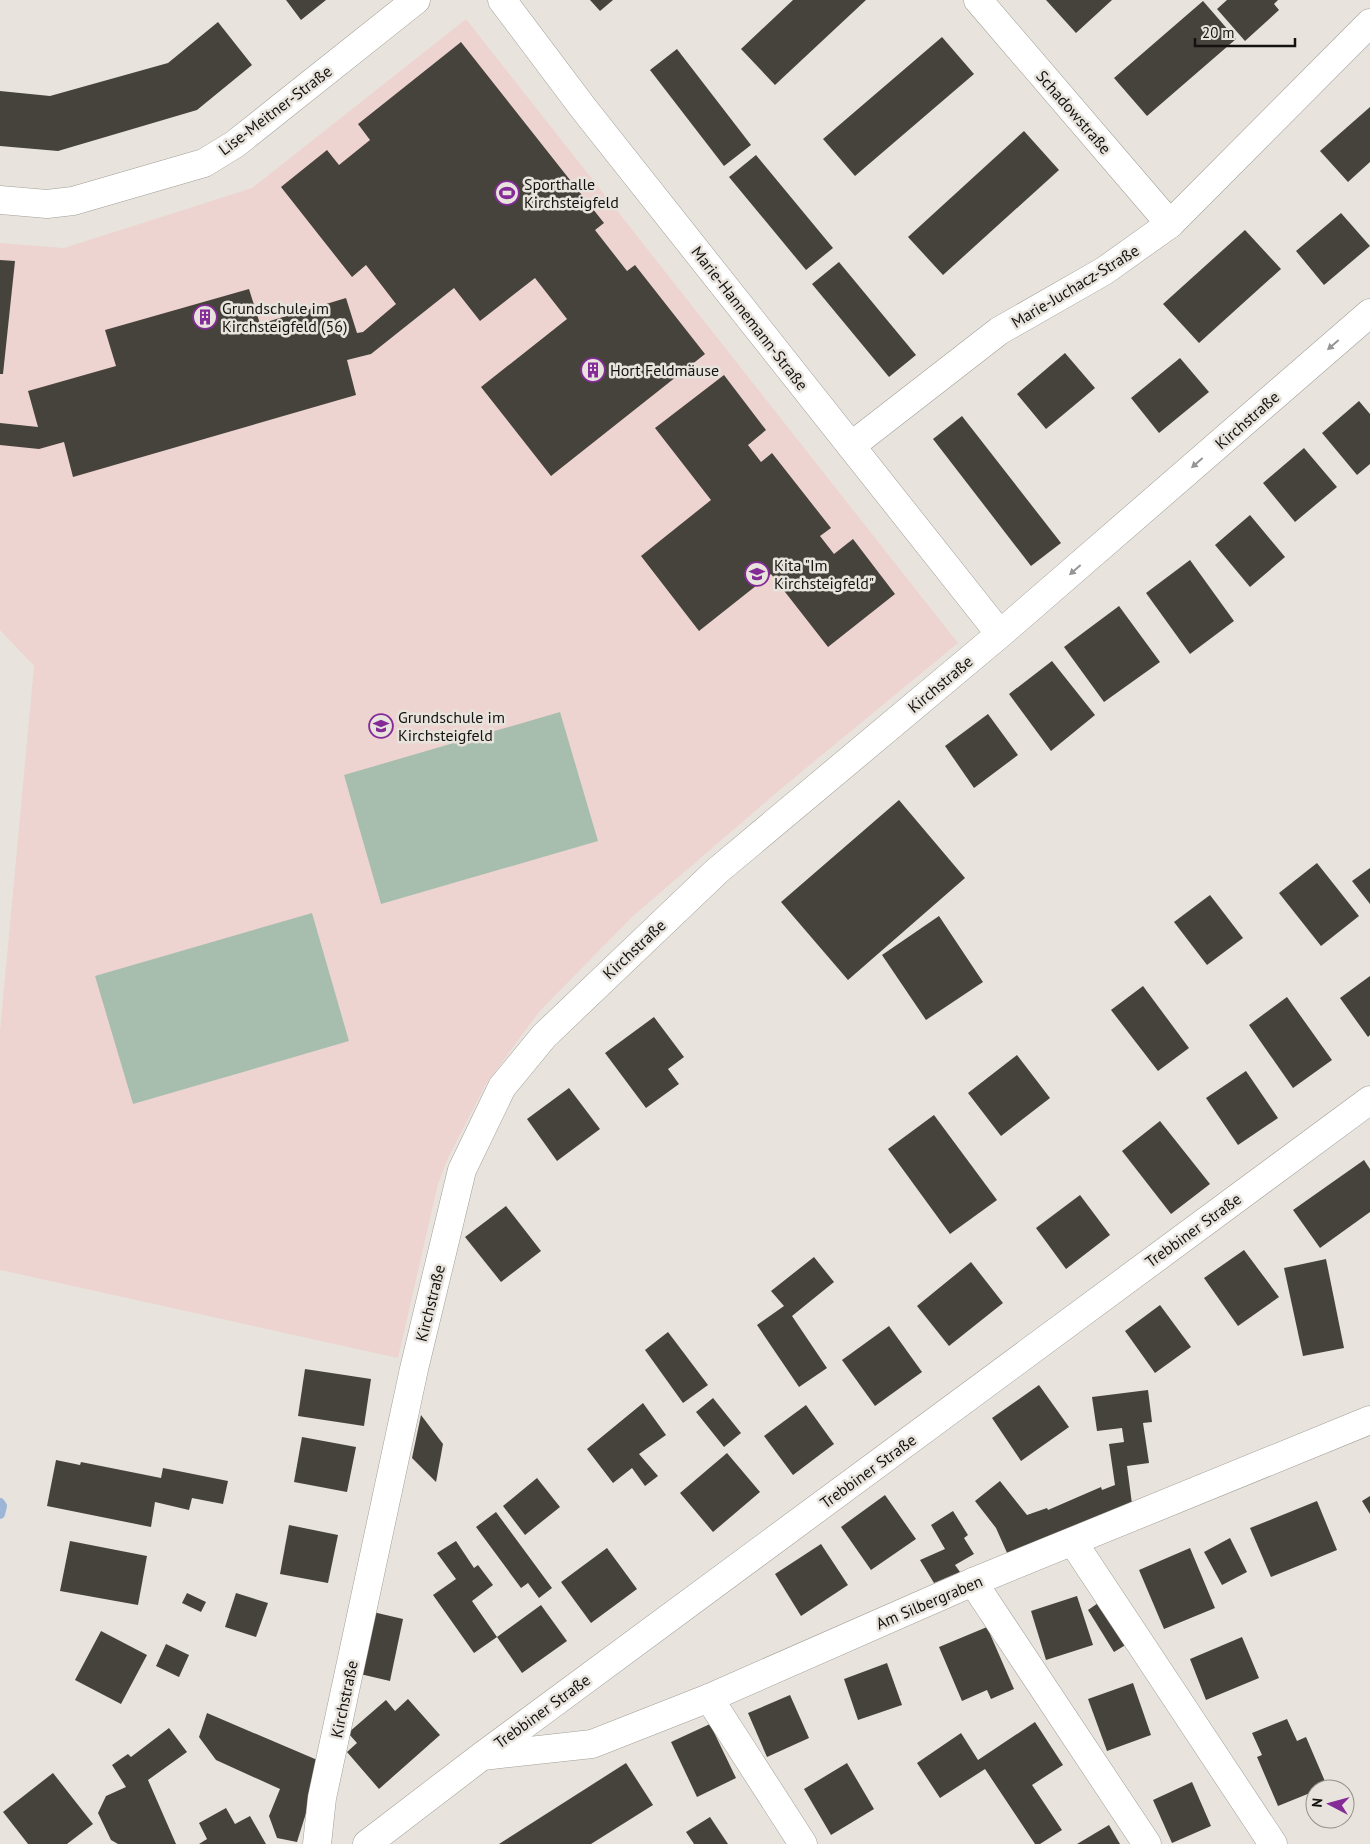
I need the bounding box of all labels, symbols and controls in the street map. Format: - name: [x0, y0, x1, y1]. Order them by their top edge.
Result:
- scale bar: [1195, 15, 1295, 47]
- text: 20 m: [1202, 23, 1235, 42]
- street label: Lise-Meitner-Straße: [214, 61, 336, 159]
- street label: Schadowstraße: [1032, 66, 1116, 158]
- place label: Sporthalle Kirchsteigfeld: [524, 174, 619, 212]
- sports icon: Sporthalle Kirchsteigfeld: [494, 180, 520, 206]
- street label: Marie-Juchacz-Straße: [1007, 240, 1143, 332]
- street label: Marie-Hannemann-Straße: [687, 242, 813, 394]
- place label: Grundschule im Kirchsteigfeld (56): [222, 298, 347, 336]
- building icon: Grundschule im Kirchsteigfeld (56): [192, 304, 218, 330]
- one-way arrow: [1328, 339, 1340, 351]
- building icon: Hort Feldmäuse: [580, 357, 606, 383]
- place label: Hort Feldmäuse: [610, 360, 719, 380]
- street label: Kirchstraße: [1211, 387, 1283, 453]
- one-way arrow: [1192, 457, 1204, 469]
- place label: Kita "Im Kirchsteigfeld": [774, 555, 874, 593]
- school or university icon: Kita "Im Kirchsteigfeld": [744, 561, 770, 587]
- one-way arrow: [1068, 564, 1081, 575]
- street label: Kirchstraße: [903, 651, 977, 717]
- place label: Grundschule im Kirchsteigfeld: [398, 707, 505, 745]
- school or university icon: Grundschule im Kirchsteigfeld: [368, 713, 394, 739]
- street label: Kirchstraße: [598, 915, 670, 983]
- street label: Trebbiner Straße: [1141, 1188, 1245, 1272]
- street label: Kirchstraße: [411, 1262, 449, 1344]
- street label: Trebbiner Straße: [816, 1429, 920, 1513]
- street label: Am Silbergraben: [873, 1571, 985, 1633]
- street label: Kirchstraße: [326, 1658, 362, 1740]
- street label: Trebbiner Straße: [490, 1669, 594, 1753]
- north arrow: [1305, 1779, 1355, 1829]
- text: N: [1308, 1797, 1327, 1808]

